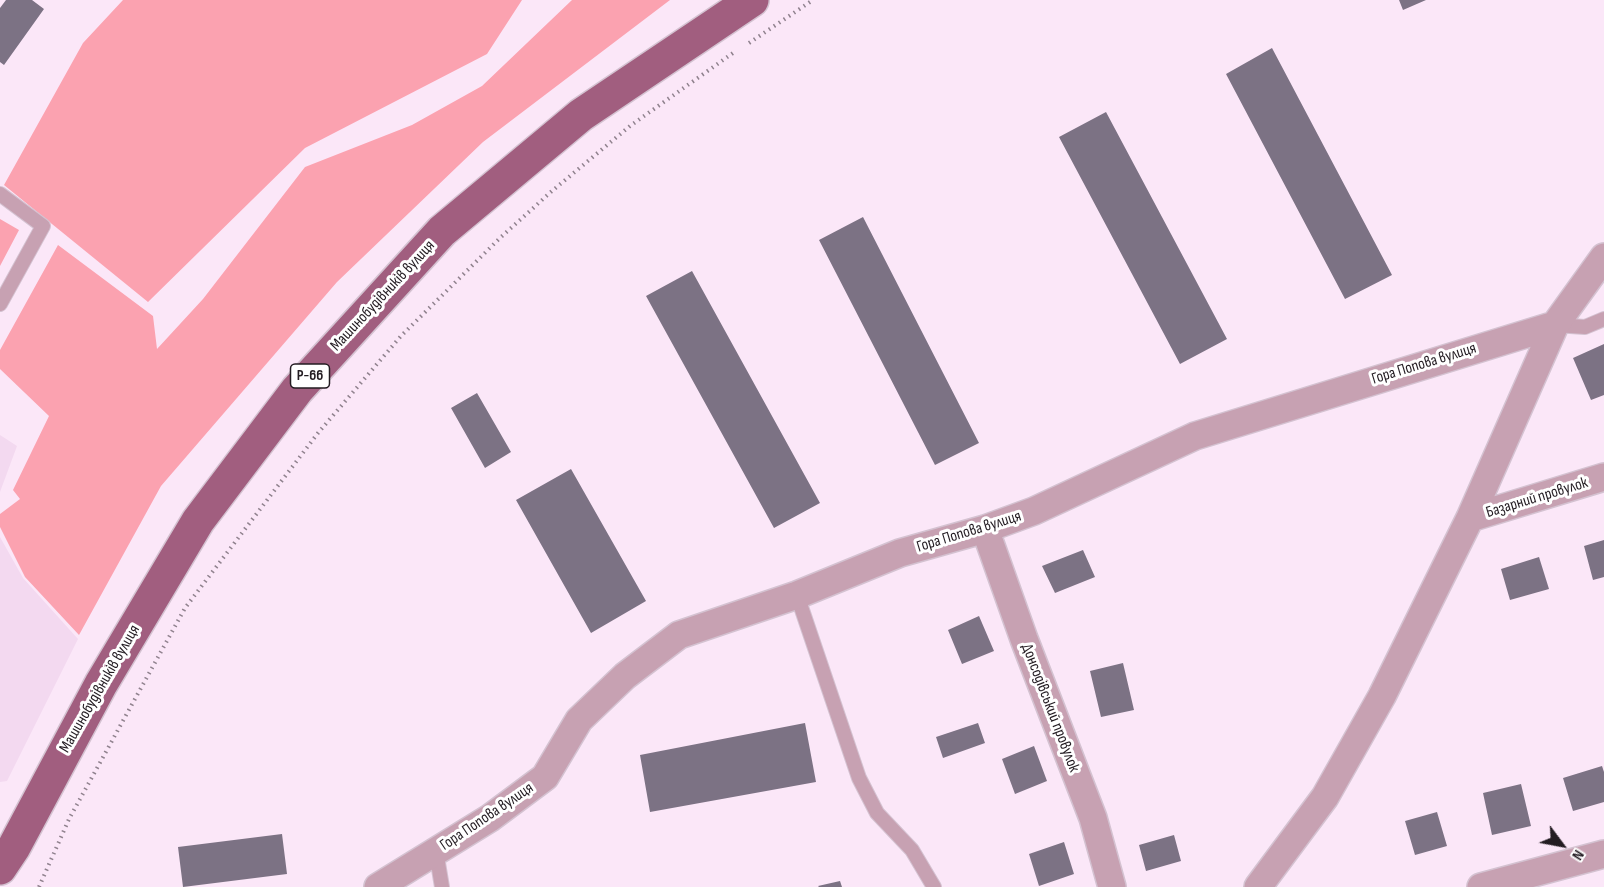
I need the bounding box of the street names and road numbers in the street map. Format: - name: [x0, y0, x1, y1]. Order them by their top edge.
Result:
- street label: Машинобудівників вулиця: [327, 237, 439, 355]
- street label: Гора Попова вулиця: [1369, 339, 1479, 389]
- road number: Р-66: [290, 364, 330, 388]
- street label: Базарний провулок: [1484, 473, 1590, 523]
- street label: Гора Попова вулиця: [914, 507, 1024, 557]
- street label: Машинобудівників вулиця: [56, 622, 144, 756]
- street label: Донсодівський провулок: [1017, 641, 1083, 775]
- street label: Гора Попова вулиця: [437, 779, 537, 855]

